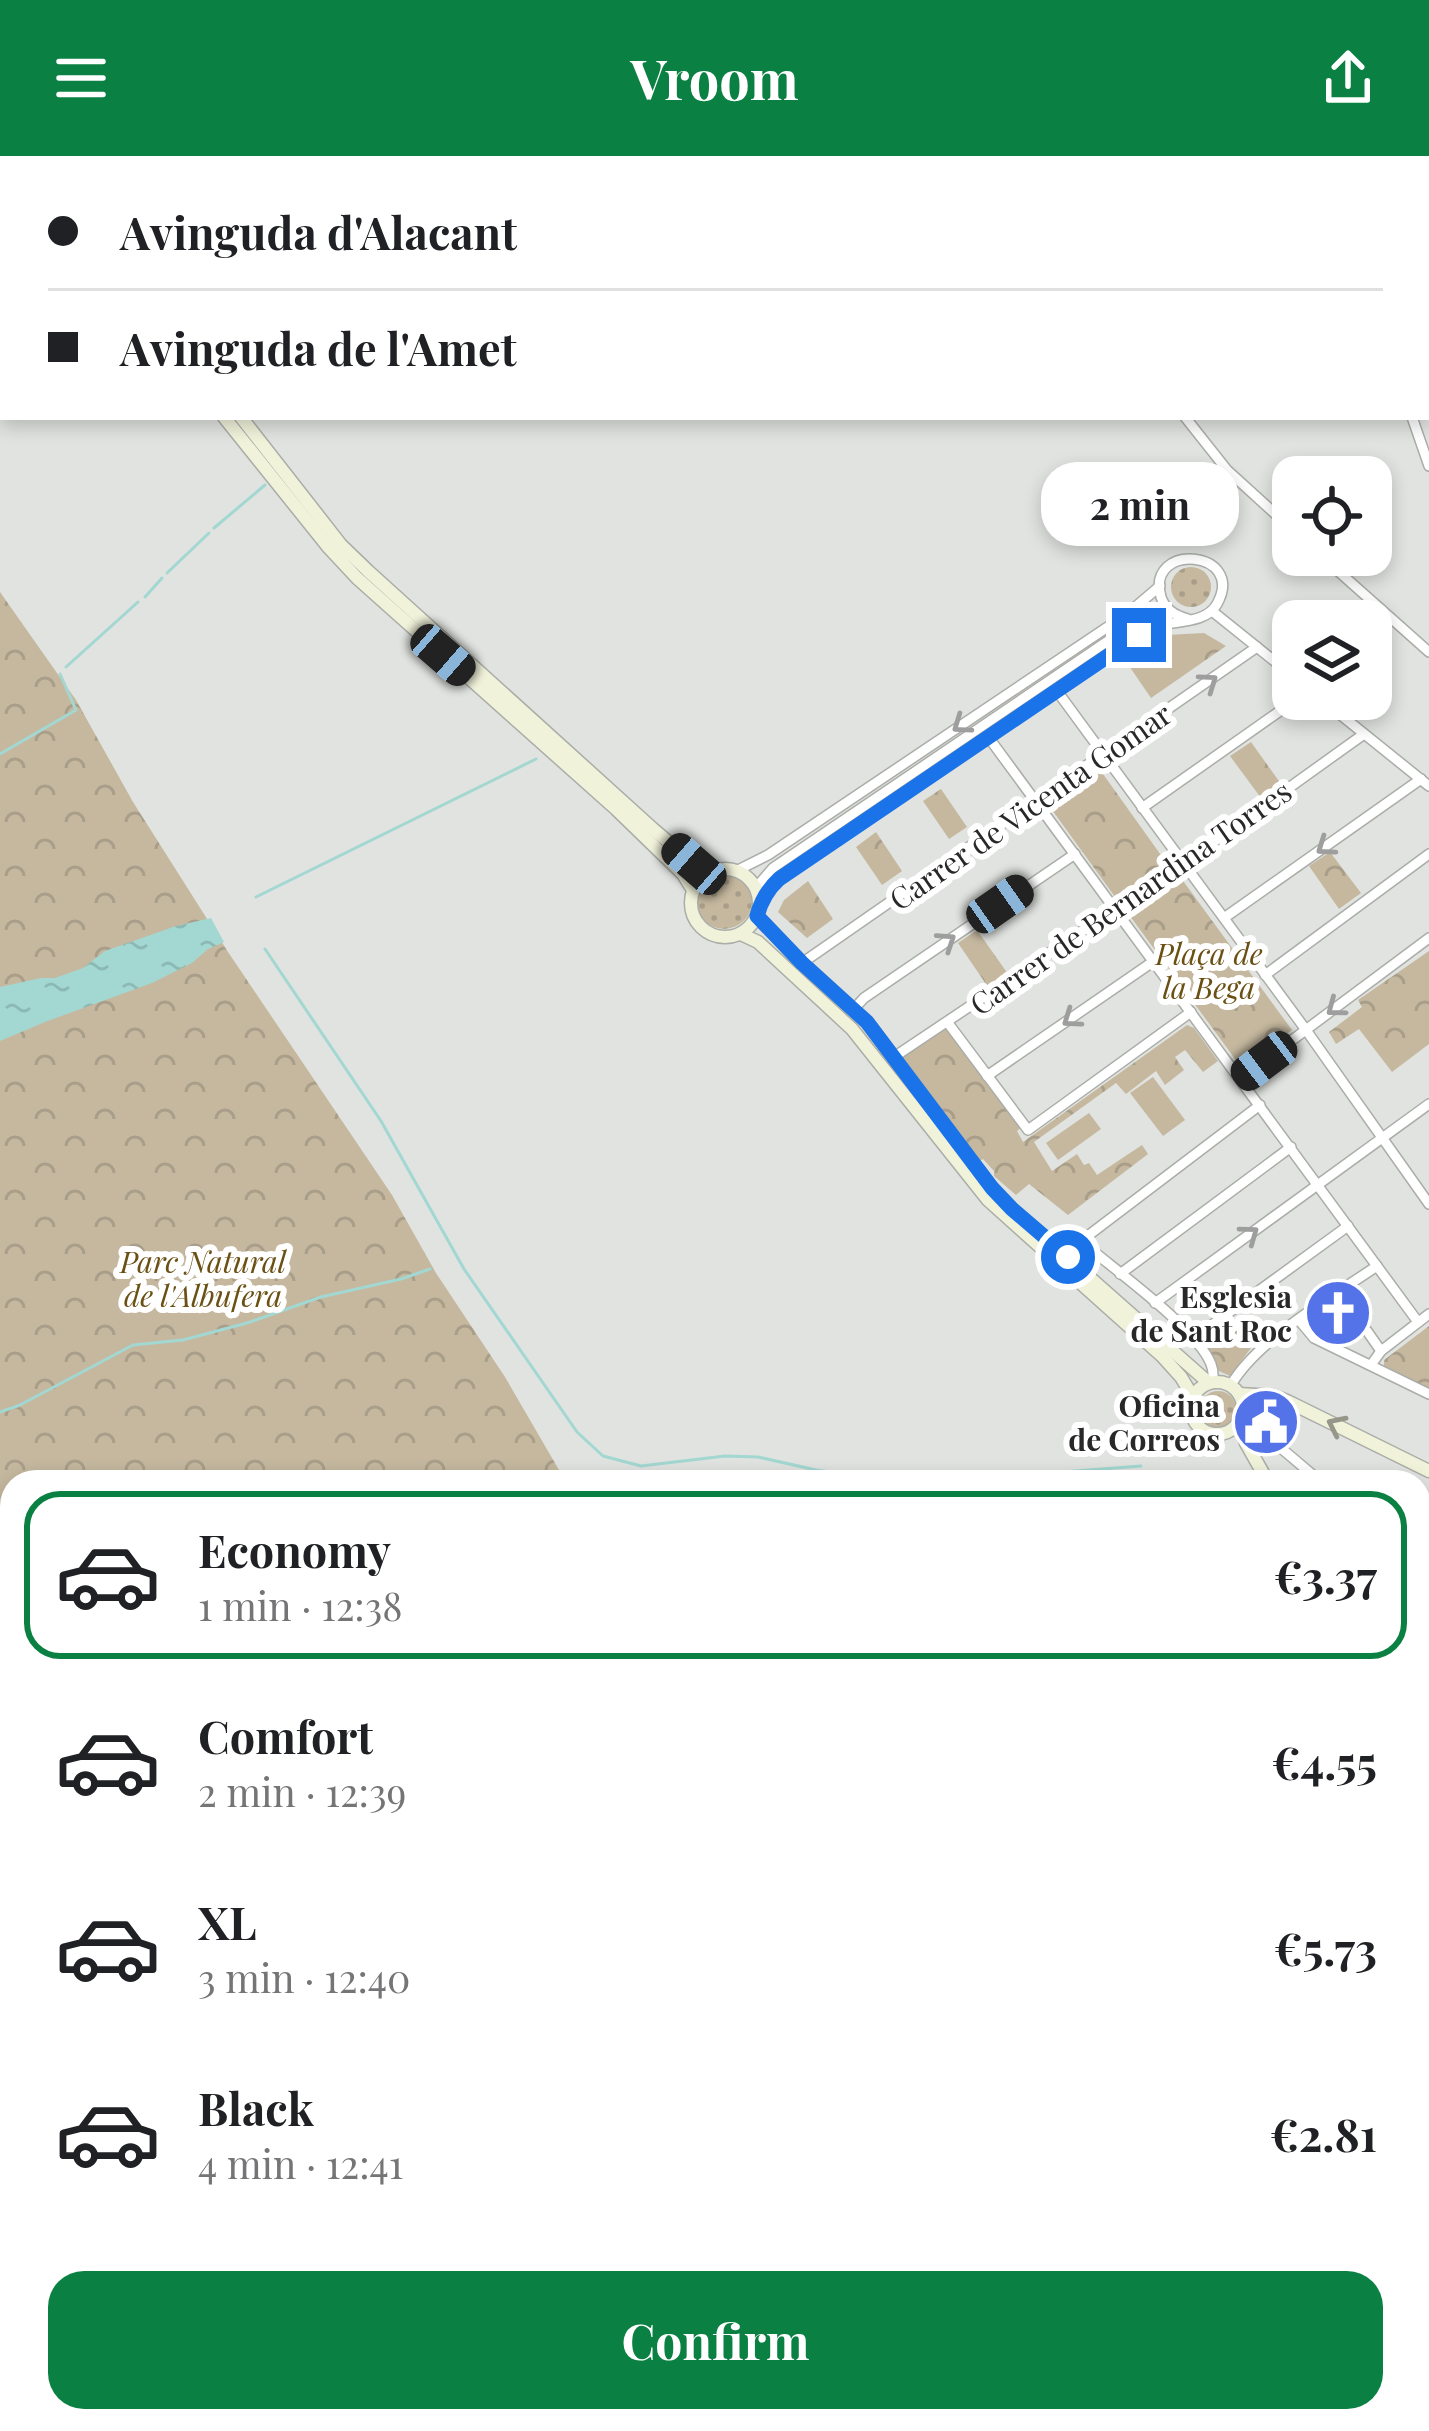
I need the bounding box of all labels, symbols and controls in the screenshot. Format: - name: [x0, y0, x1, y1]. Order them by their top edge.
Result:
- text: Vroom: [630, 42, 799, 114]
- icon: menu: [48, 45, 114, 111]
- icon: share: [1315, 45, 1381, 111]
- text: Avinguda d'Alacant: [120, 201, 517, 261]
- text: Avinguda de l'Amet: [120, 317, 517, 377]
- map controls: [1272, 456, 1392, 720]
- button: locate: [1272, 456, 1392, 576]
- callout: 2 min: [1040, 461, 1238, 545]
- text: 2 min: [1090, 478, 1190, 530]
- button: layers: [1272, 600, 1392, 720]
- route end: [1112, 608, 1166, 662]
- car: [404, 618, 482, 692]
- one-way arrow: [1196, 674, 1218, 696]
- street label: Carrer de Vicenta Gomar: [881, 693, 1179, 919]
- one-way arrow: [952, 710, 974, 732]
- street label: Carrer de Bernardina Torres: [961, 771, 1299, 1023]
- car: [655, 827, 733, 901]
- one-way arrow: [1316, 833, 1338, 855]
- car: [960, 869, 1040, 939]
- one-way arrow: [934, 933, 956, 955]
- park label: Plaça de la Bega: [1154, 933, 1263, 1007]
- one-way arrow: [1327, 994, 1348, 1016]
- one-way arrow: [1062, 1005, 1084, 1027]
- car: [1224, 1025, 1304, 1097]
- one-way arrow: [1236, 1226, 1258, 1248]
- route start: [1041, 1230, 1095, 1284]
- park label: Parc Natural de l'Albufera: [119, 1241, 288, 1315]
- place label: Esglesia de Sant Roc: [1131, 1276, 1292, 1350]
- church icon: Esglesia de Sant Roc: [1303, 1278, 1373, 1348]
- place label: Oficina de Correos: [1068, 1385, 1220, 1459]
- public building icon: Oficina de Correos: [1231, 1387, 1301, 1457]
- one-way arrow: [1327, 1416, 1348, 1439]
- text: Economy: [198, 1519, 391, 1579]
- icon: car: [54, 1521, 162, 1629]
- text: €3.37: [1274, 1545, 1377, 1605]
- text: 1 min · 12:38: [198, 1579, 403, 1631]
- text: Comfort: [198, 1705, 373, 1765]
- icon: car: [54, 1707, 162, 1815]
- text: €4.55: [1272, 1731, 1377, 1791]
- text: 2 min · 12:39: [198, 1765, 406, 1817]
- text: XL: [198, 1891, 257, 1951]
- icon: car: [54, 1893, 162, 2001]
- text: €5.73: [1274, 1917, 1377, 1977]
- text: 3 min · 12:40: [198, 1951, 411, 2003]
- text: Black: [198, 2077, 314, 2137]
- icon: car: [54, 2079, 162, 2187]
- text: €2.81: [1270, 2103, 1377, 2163]
- text: 4 min · 12:41: [198, 2137, 403, 2189]
- button: Confirm: [48, 2271, 1383, 2409]

